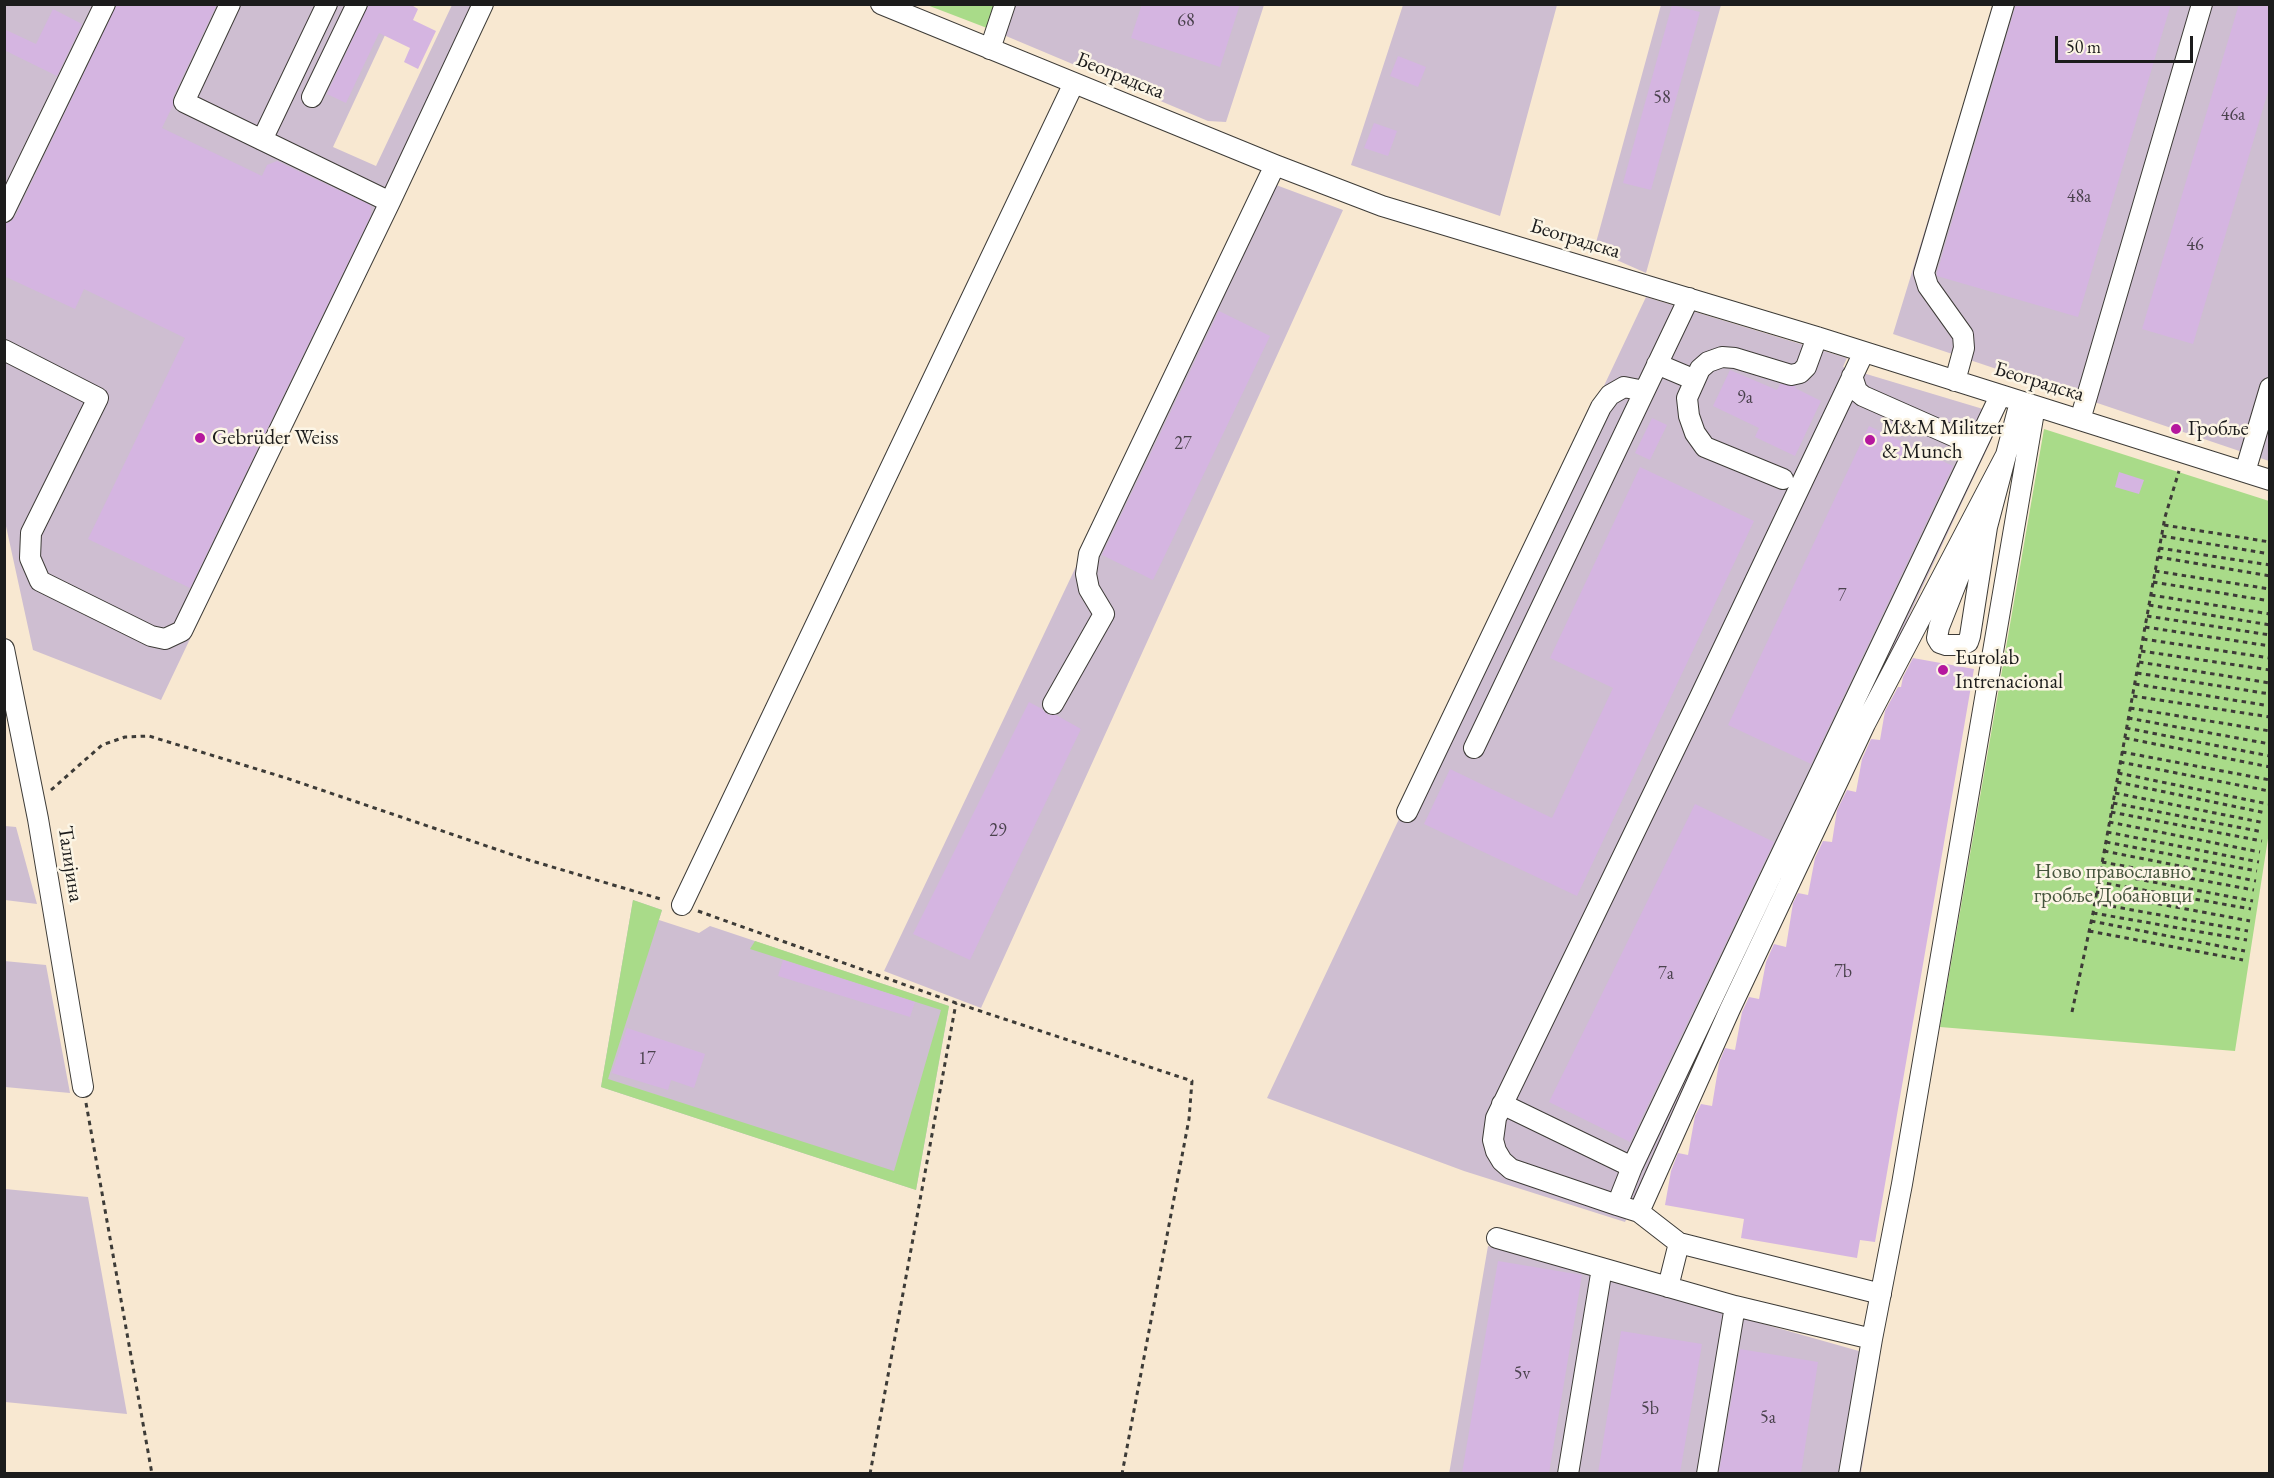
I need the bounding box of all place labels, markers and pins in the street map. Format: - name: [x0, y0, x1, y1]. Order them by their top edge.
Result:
- place label: M&M Militzer & Munch: [1882, 415, 2004, 465]
- place label: Гробље: [2188, 416, 2249, 442]
- marker: Гробље: [2169, 422, 2183, 436]
- place label: Gebrüder Weiss: [212, 425, 338, 451]
- marker: Gebrüder Weiss: [193, 431, 207, 445]
- marker: M&M Militzer & Munch: [1863, 433, 1877, 447]
- place label: Eurolab Intrenacional: [1955, 645, 2063, 695]
- marker: Eurolab Intrenacional: [1936, 663, 1950, 677]

